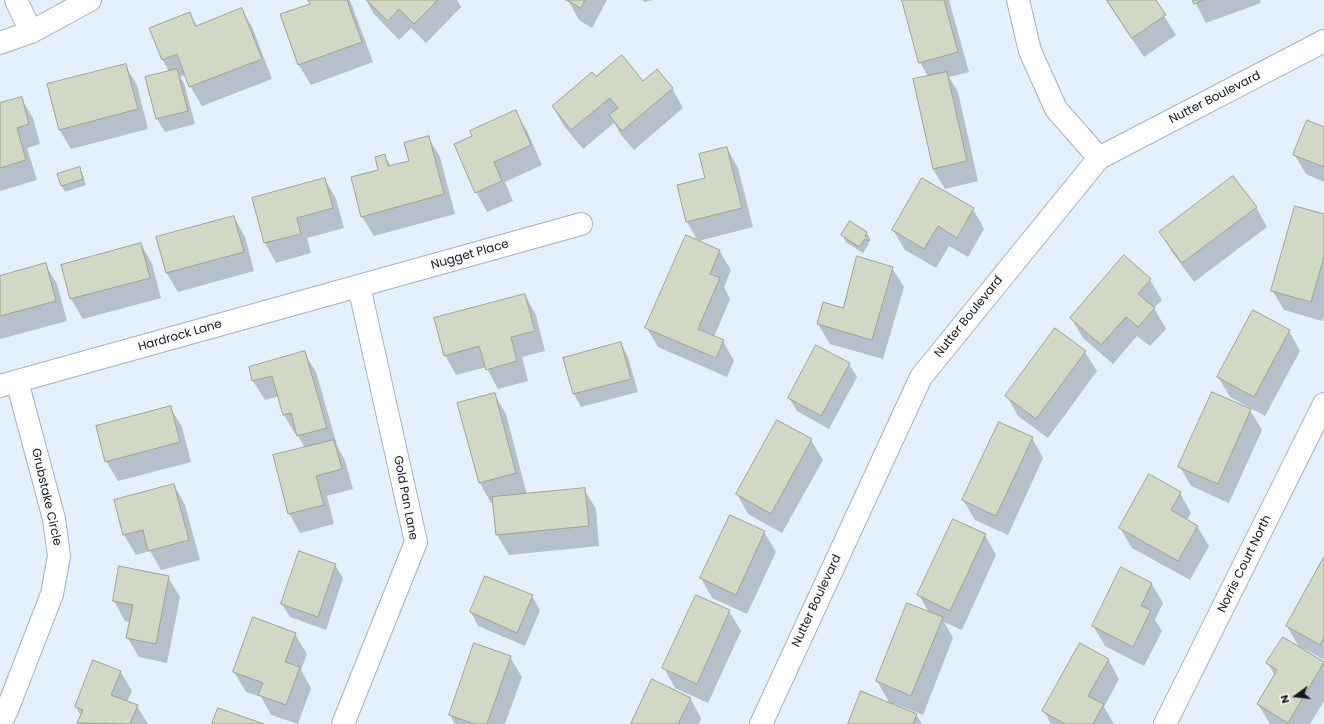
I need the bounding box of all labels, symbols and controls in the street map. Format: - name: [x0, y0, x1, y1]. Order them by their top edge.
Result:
- street label: Nutter Boulevard: [1167, 69, 1263, 127]
- street label: Nugget Place: [430, 237, 510, 273]
- street label: Nutter Boulevard: [932, 273, 1006, 361]
- street label: Hardrock Lane: [137, 317, 223, 355]
- street label: Grubstake Circle: [28, 447, 64, 547]
- street label: Gold Pan Lane: [390, 455, 420, 541]
- street label: Norris Court North: [1215, 513, 1275, 615]
- street label: Nutter Boulevard: [789, 552, 845, 650]
- north arrow: [1276, 676, 1316, 716]
- text: N: [1276, 693, 1293, 705]

